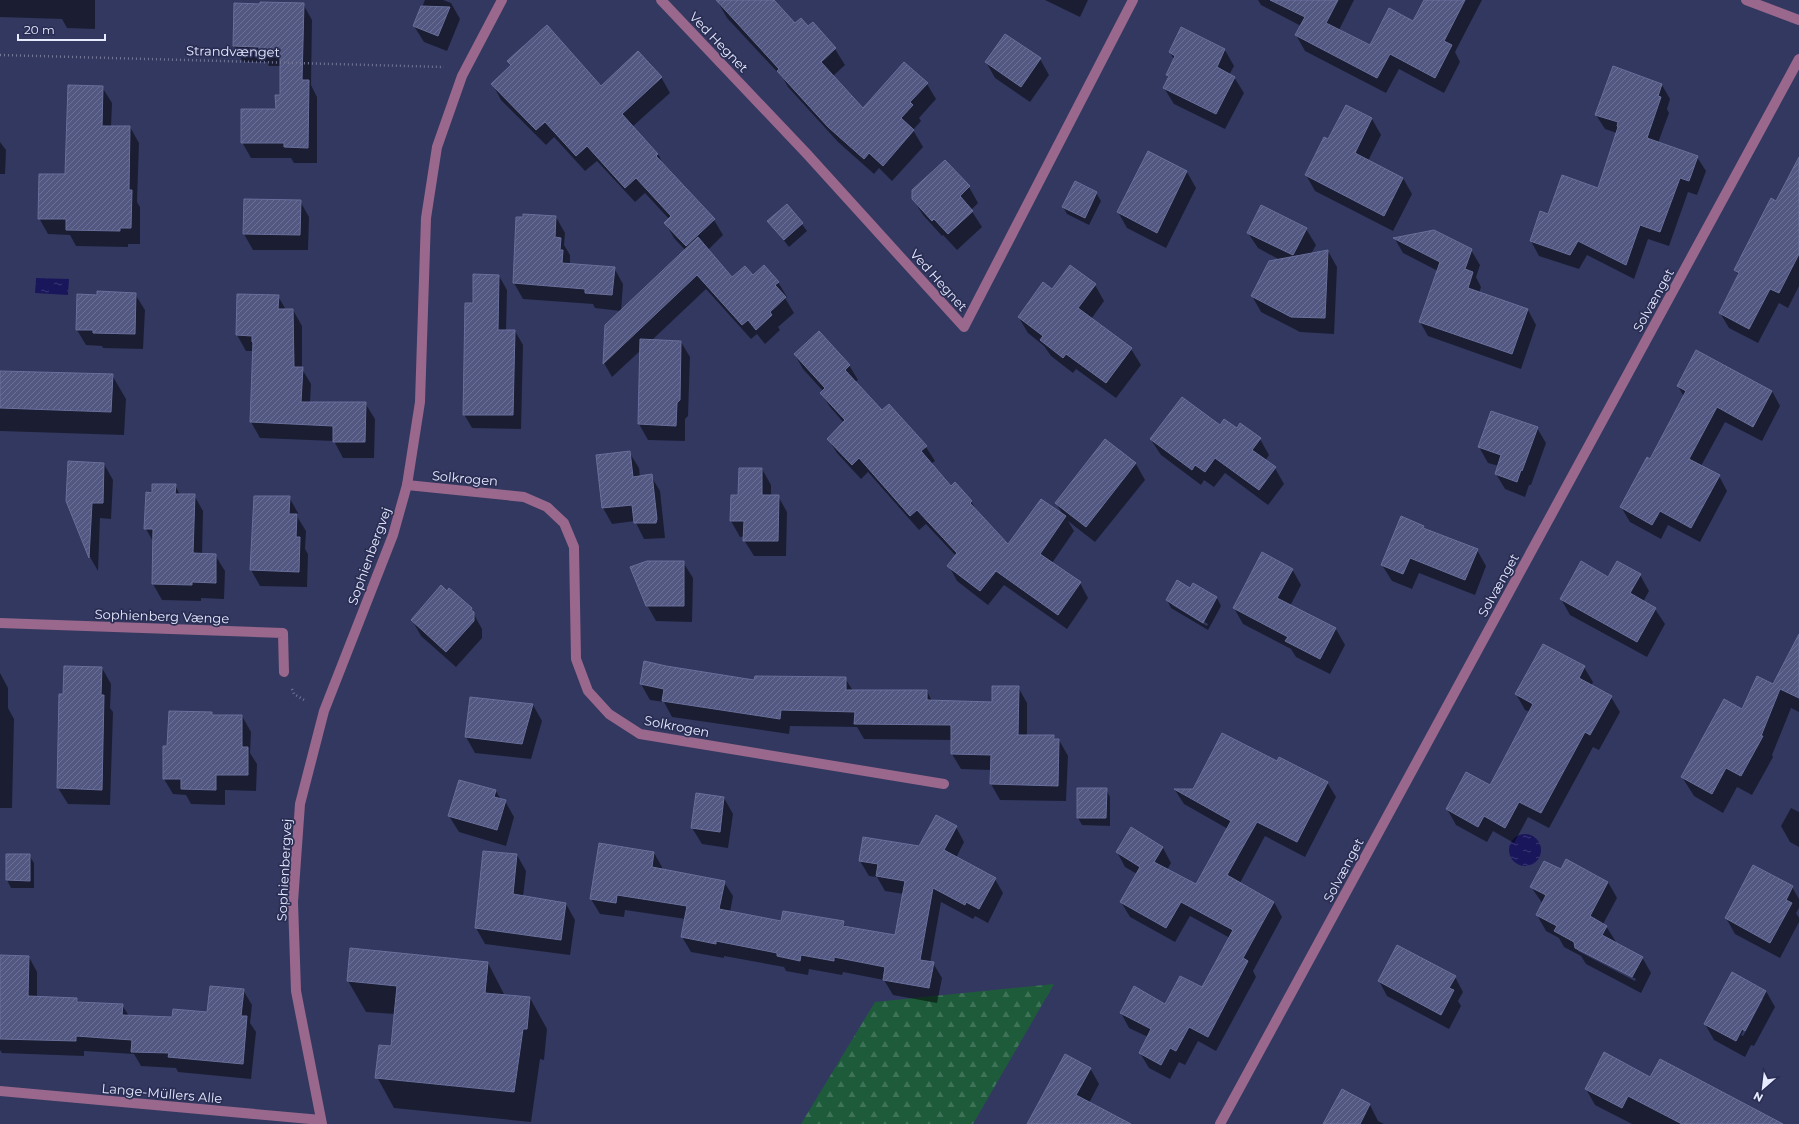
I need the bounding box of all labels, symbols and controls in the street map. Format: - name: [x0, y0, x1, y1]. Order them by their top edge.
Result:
- street label: Ved Hegnet: [686, 9, 752, 75]
- scale bar: [18, 16, 105, 42]
- text: 20 m: [24, 22, 55, 37]
- street label: Strandvænget: [186, 42, 280, 60]
- street label: Ved Hegnet: [907, 246, 971, 314]
- street label: Solvænget: [1629, 265, 1677, 335]
- street label: Solkrogen: [431, 467, 499, 489]
- street label: Sophienbergvej: [344, 505, 394, 607]
- street label: Solvænget: [1474, 550, 1522, 620]
- street label: Sophienberg Vænge: [94, 606, 230, 626]
- street label: Solkrogen: [643, 712, 711, 740]
- street label: Sophienbergvej: [273, 818, 295, 922]
- street label: Solvænget: [1319, 835, 1367, 905]
- north arrow: [1743, 1068, 1783, 1108]
- street label: Lange-Müllers Alle: [101, 1080, 223, 1106]
- text: N: [1751, 1089, 1766, 1105]

